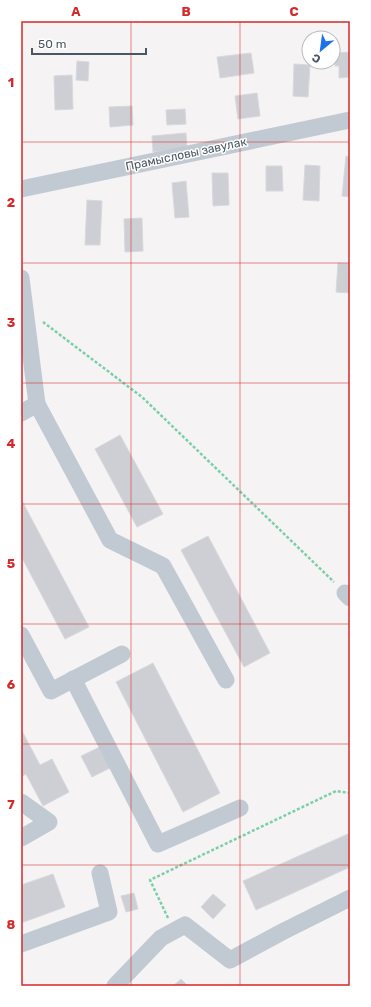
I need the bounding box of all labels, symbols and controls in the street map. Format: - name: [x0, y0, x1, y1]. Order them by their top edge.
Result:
- text: A: [71, 4, 81, 19]
- text: B: [181, 4, 191, 19]
- text: C: [289, 4, 299, 19]
- scale bar: [32, 30, 146, 56]
- north arrow: [301, 30, 341, 70]
- text: 50 m: [38, 37, 66, 51]
- text: С: [310, 51, 323, 66]
- text: 1: [8, 75, 14, 90]
- street label: Прамысловы завулак: [124, 134, 248, 174]
- text: 2: [7, 195, 15, 210]
- text: 3: [7, 315, 16, 330]
- text: 4: [7, 436, 16, 451]
- text: 5: [7, 556, 15, 571]
- text: 6: [7, 677, 16, 692]
- text: 7: [7, 797, 15, 812]
- text: 8: [7, 917, 16, 932]

